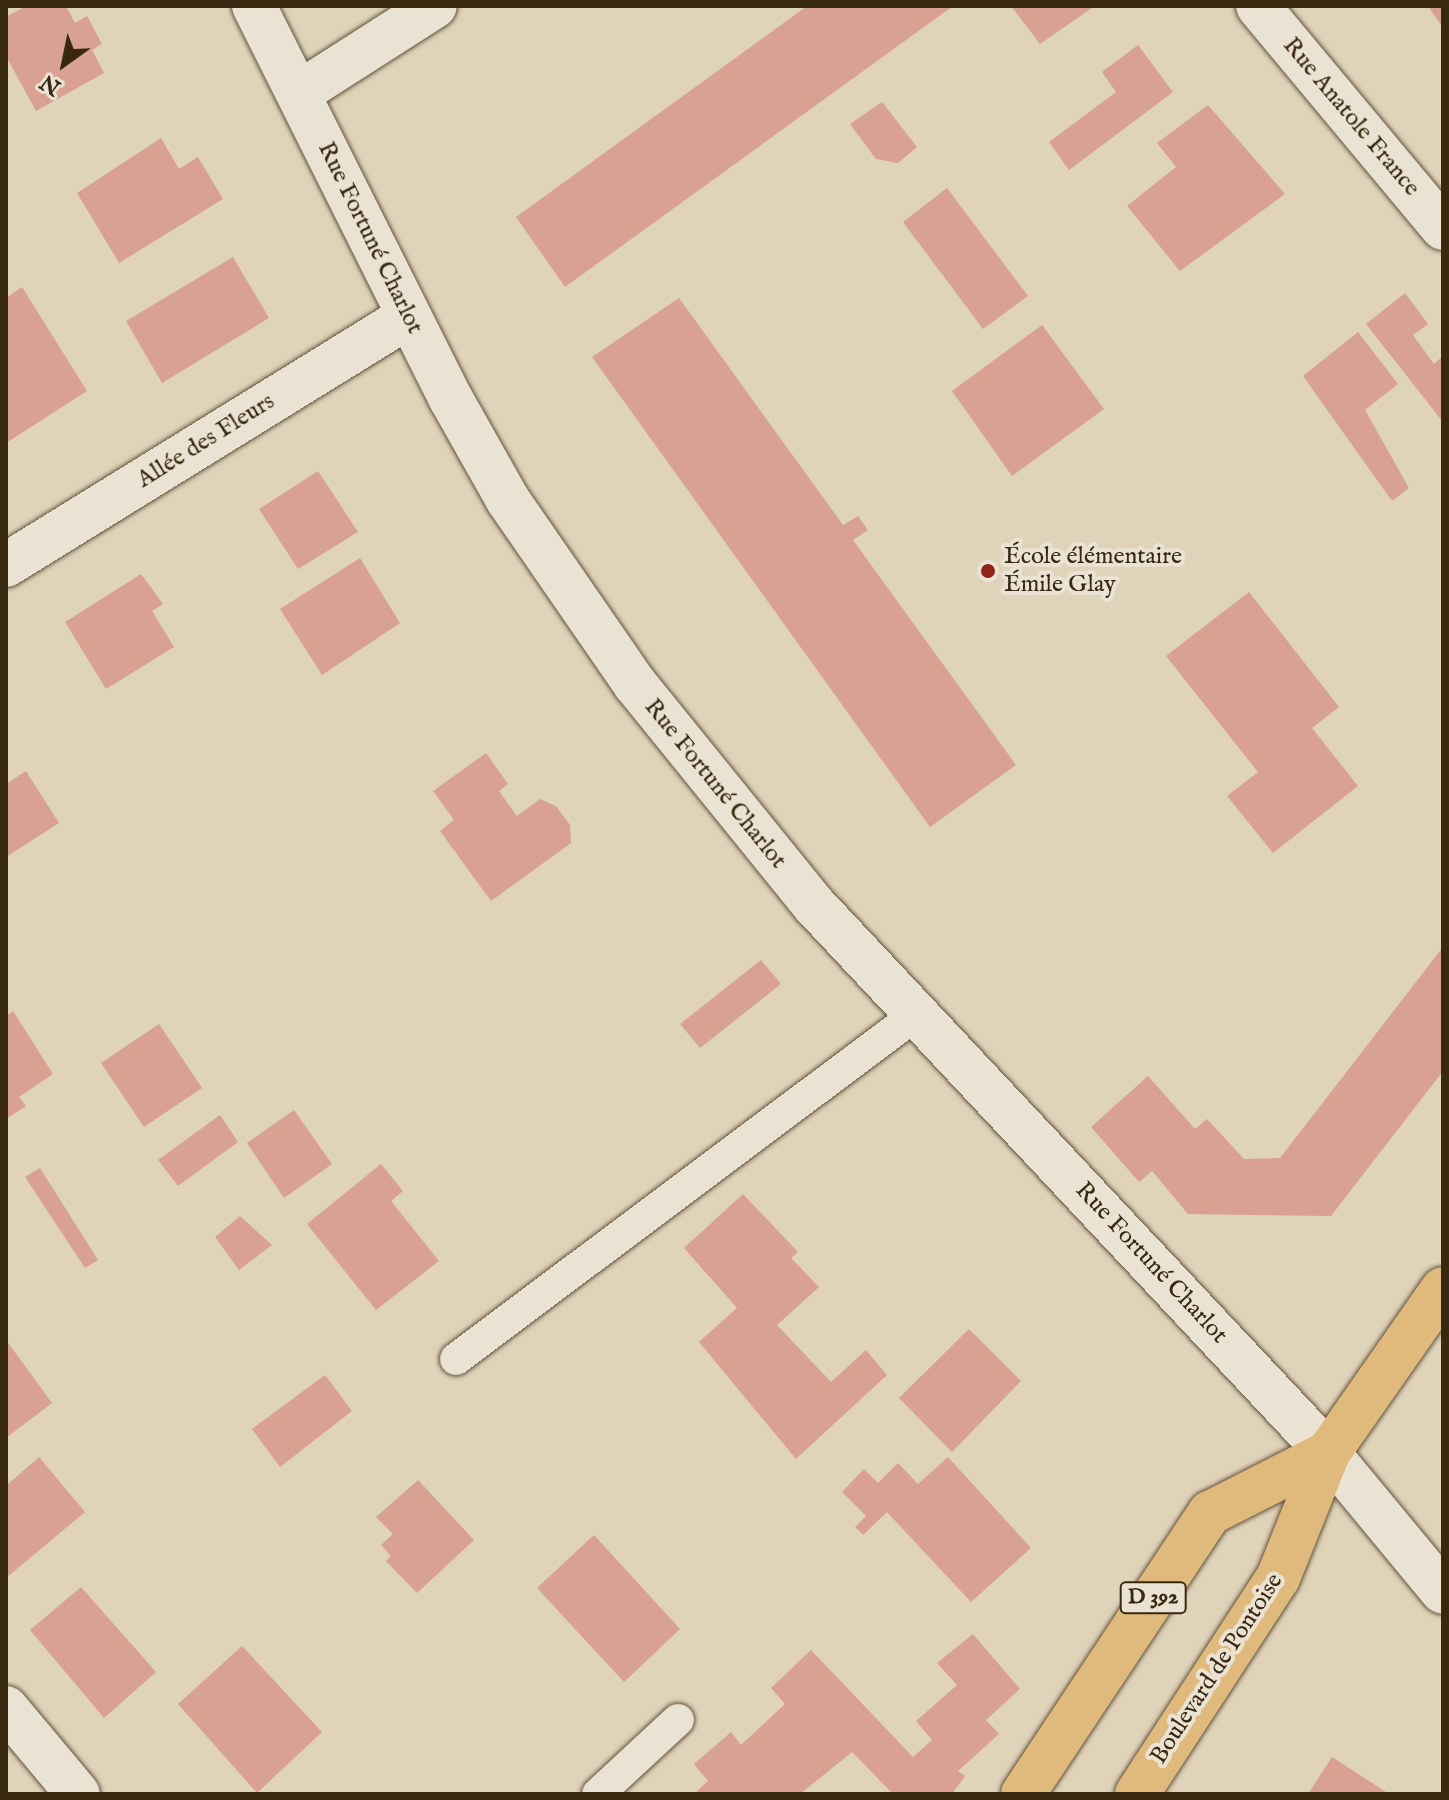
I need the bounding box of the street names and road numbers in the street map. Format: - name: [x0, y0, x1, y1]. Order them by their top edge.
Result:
- street label: Rue Anatole France: [1276, 32, 1426, 202]
- street label: Rue Fortuné Charlot: [311, 137, 429, 339]
- street label: Allée des Fleurs: [132, 387, 280, 495]
- street label: Rue Fortuné Charlot: [638, 693, 792, 875]
- street label: Rue Fortuné Charlot: [1069, 1176, 1233, 1350]
- street label: Boulevard de Pontoise: [1145, 1568, 1289, 1770]
- road number: D 392: [1119, 1580, 1187, 1616]

